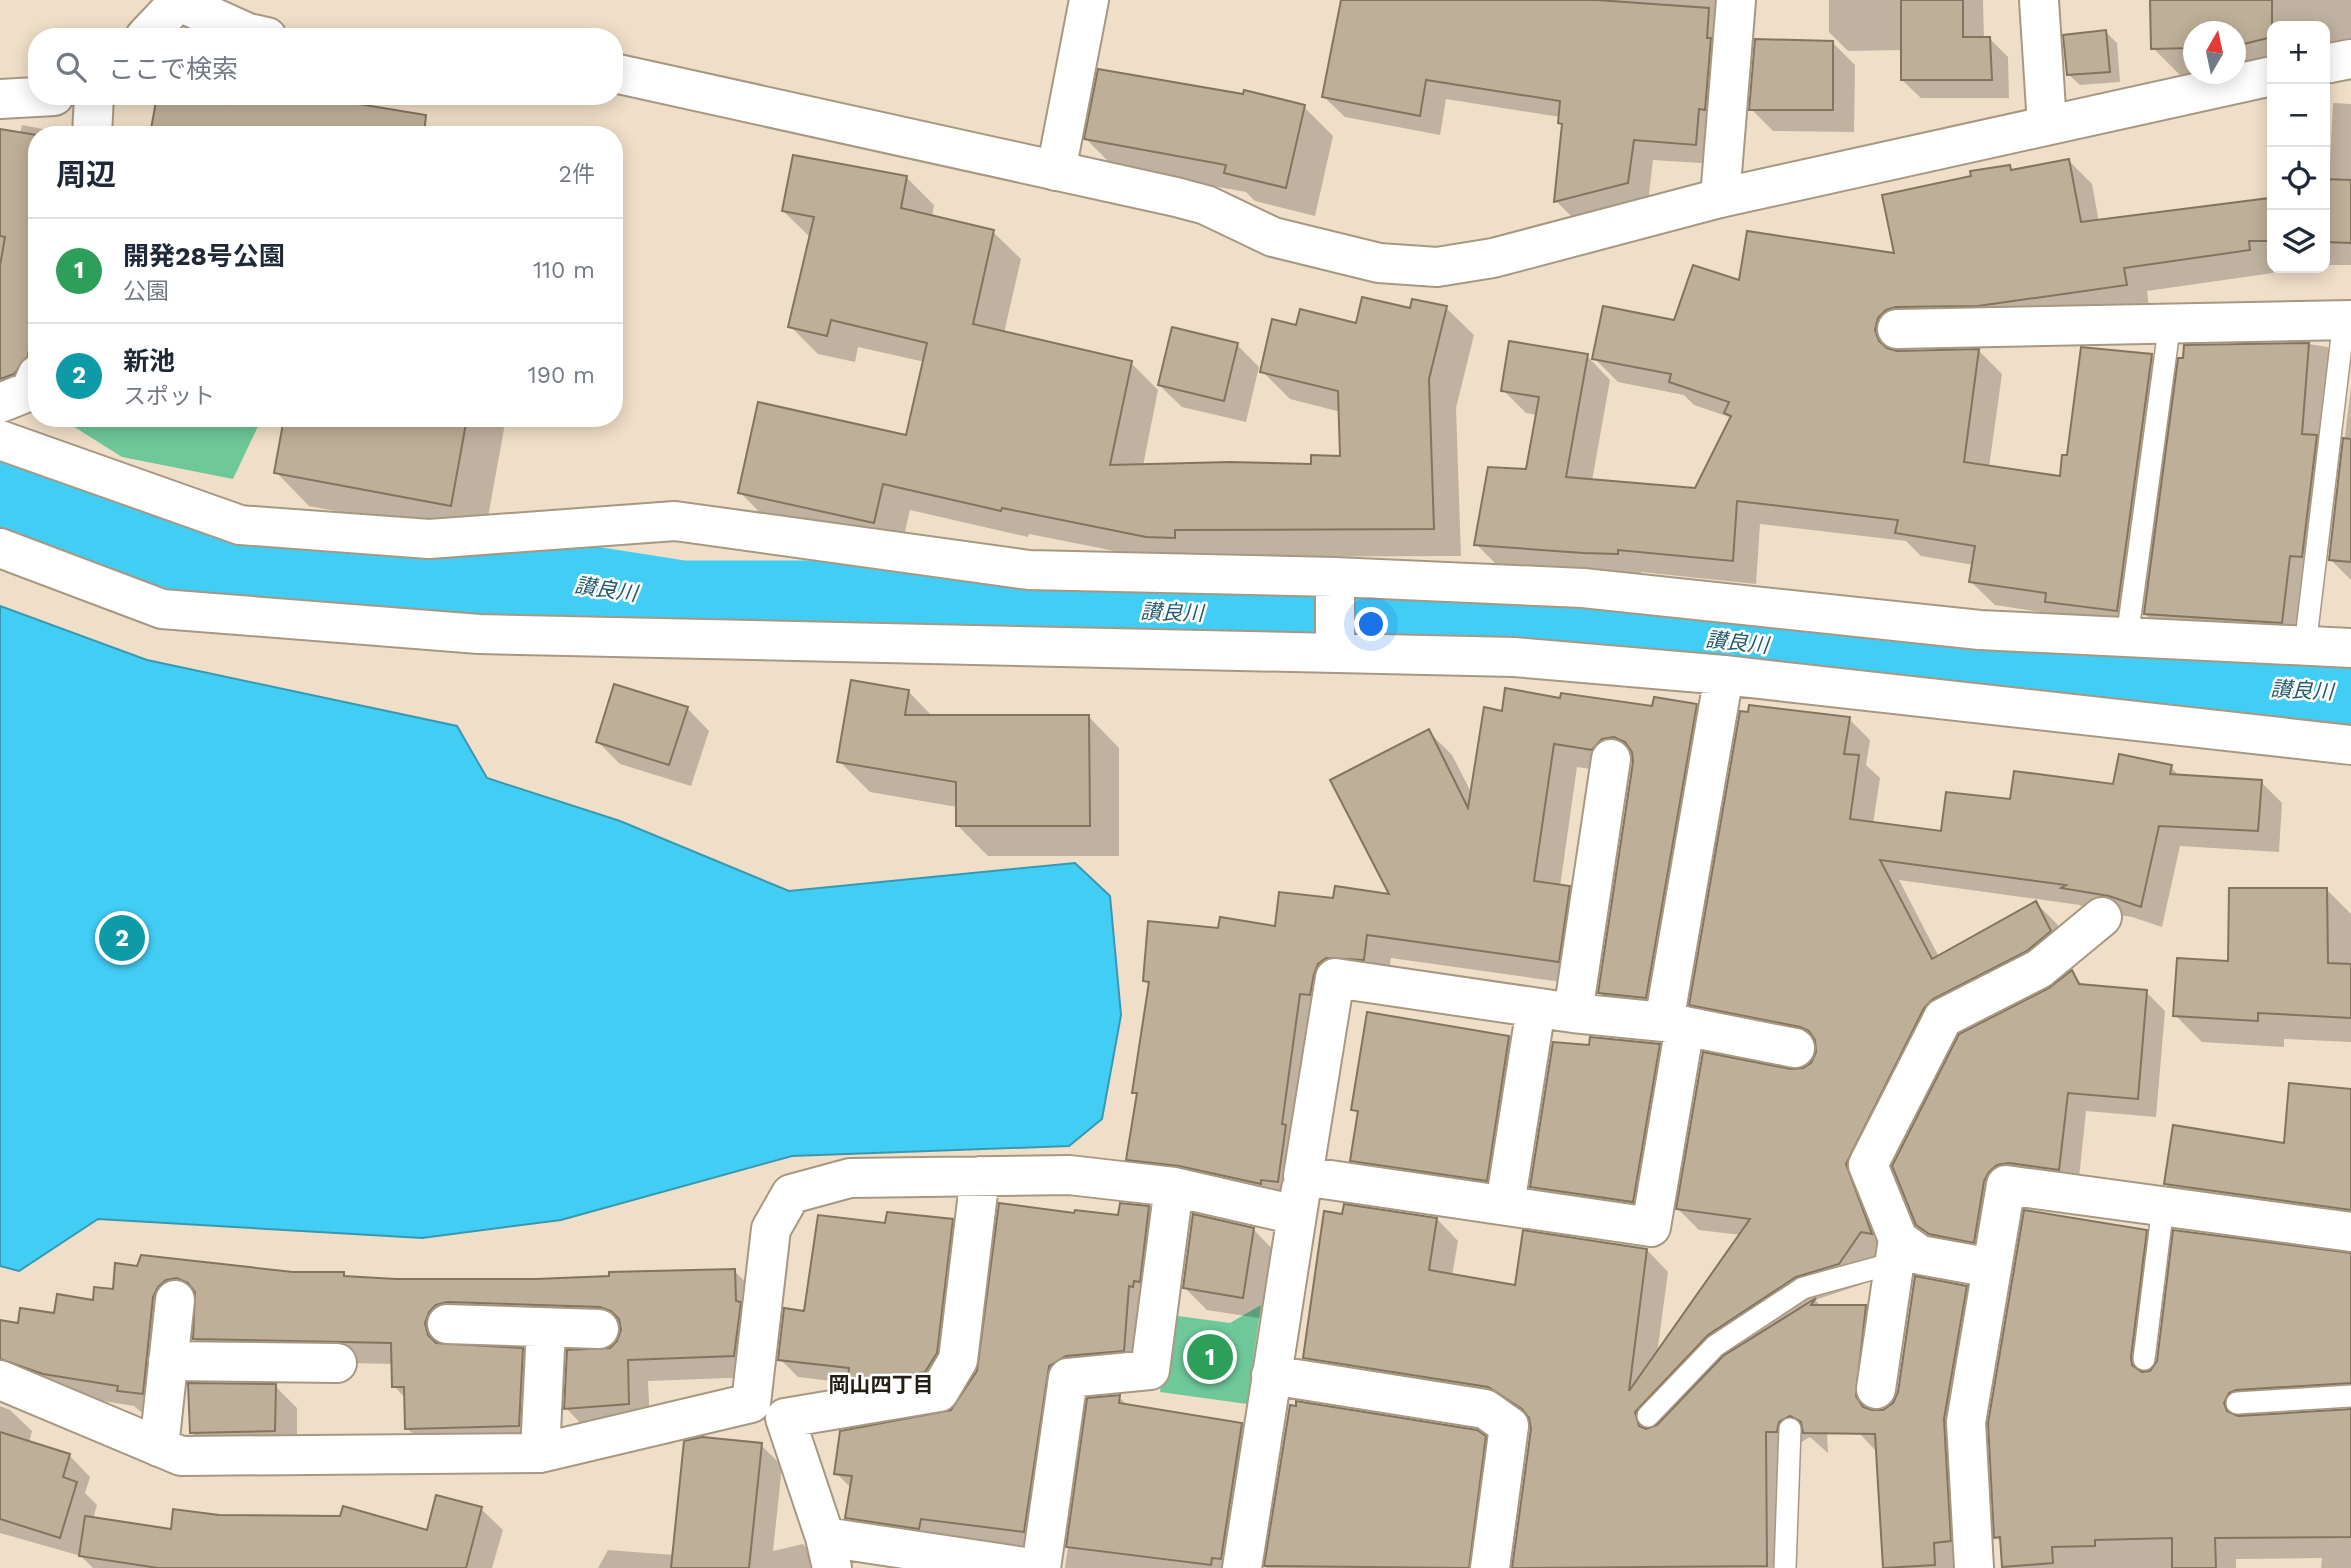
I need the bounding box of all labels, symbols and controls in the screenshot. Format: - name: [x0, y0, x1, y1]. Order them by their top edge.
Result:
- north arrow: [2183, 21, 2246, 84]
- map controls: [2267, 21, 2330, 273]
- button: +: [2267, 21, 2330, 84]
- search box: [28, 28, 623, 105]
- icon: search: [52, 48, 90, 86]
- text: ここで検索: [108, 54, 238, 84]
- button: −: [2267, 84, 2330, 147]
- button: locate: [2267, 147, 2330, 210]
- text: 周辺: [56, 157, 116, 192]
- text: 2件: [559, 161, 595, 188]
- button: layers: [2267, 210, 2330, 273]
- text: 開発28号公園: [123, 241, 285, 271]
- text: 1: [74, 257, 84, 284]
- text: 110 m: [533, 257, 595, 284]
- text: 公園: [123, 278, 169, 305]
- text: 新池: [123, 346, 175, 376]
- text: 2: [72, 362, 86, 389]
- text: 190 m: [528, 362, 595, 389]
- text: スポット: [123, 383, 215, 410]
- water label: 讃良川: [573, 572, 641, 606]
- water label: 讃良川: [1140, 598, 1206, 626]
- your location: [1354, 607, 1388, 641]
- water label: 讃良川: [1704, 626, 1772, 658]
- water label: 讃良川: [2270, 676, 2336, 704]
- pin: 2: [99, 912, 145, 964]
- pin: 1: [1187, 1331, 1233, 1383]
- district label: 岡山四丁目: [829, 1372, 934, 1397]

